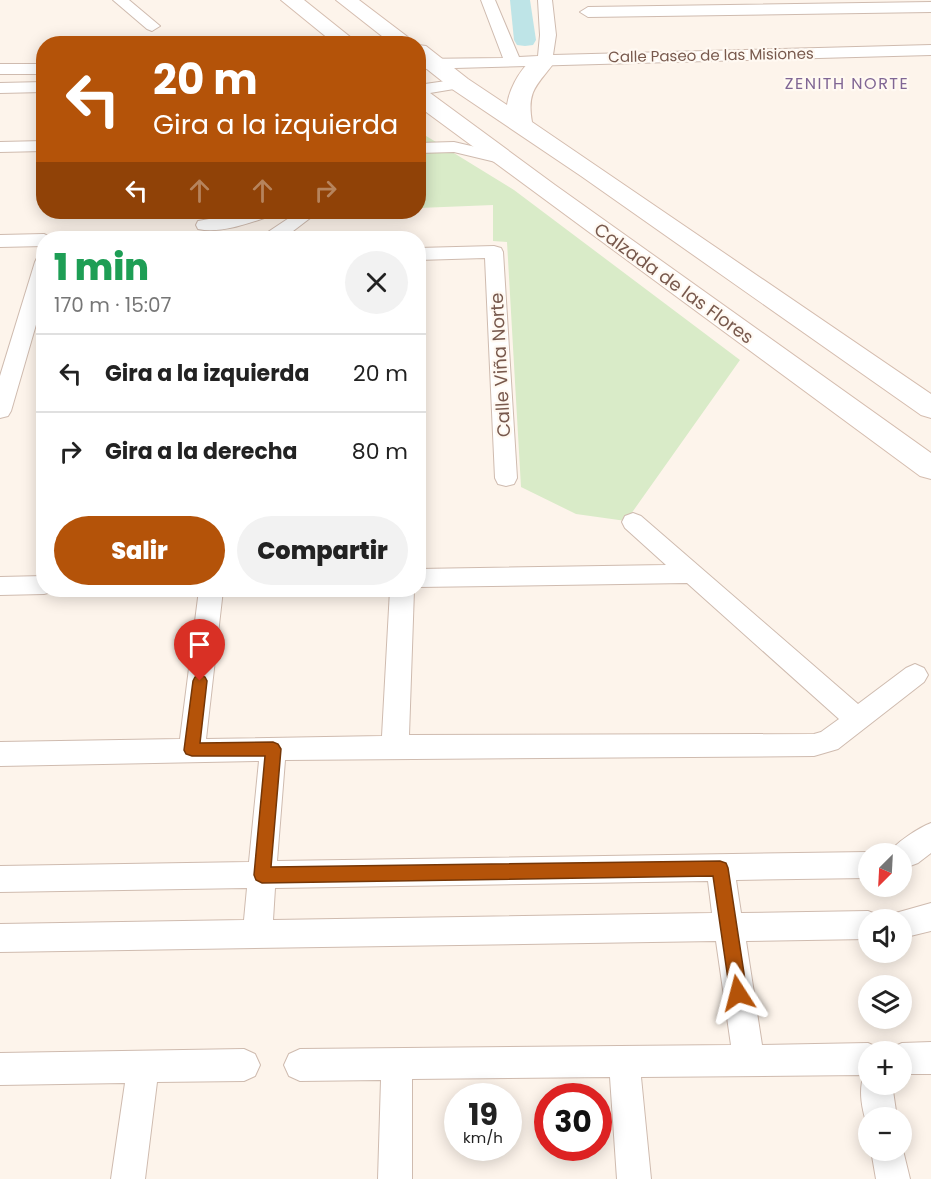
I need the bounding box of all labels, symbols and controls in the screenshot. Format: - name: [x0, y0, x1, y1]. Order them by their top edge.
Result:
- street label: Calle Paseo de las Misiones: [608, 43, 814, 67]
- text: 20 m: [153, 50, 258, 109]
- icon: left: [54, 60, 132, 138]
- district label: ZENITH NORTE: [785, 72, 909, 95]
- text: Gira a la izquierda: [153, 106, 398, 143]
- icon: left: [120, 174, 153, 207]
- icon: ahead: [183, 174, 216, 207]
- icon: ahead: [246, 174, 279, 207]
- icon: right: [309, 174, 342, 207]
- street label: Calzada de las Flores: [589, 217, 759, 349]
- text: 1 min: [54, 242, 149, 293]
- button: close: [345, 251, 408, 314]
- text: 170 m · 15:07: [54, 291, 171, 319]
- street label: Calle Viña Norte: [484, 292, 516, 438]
- icon: left: [54, 357, 87, 390]
- text: Gira a la izquierda: [105, 358, 309, 389]
- text: 20 m: [353, 358, 408, 389]
- icon: right: [54, 435, 87, 468]
- text: Gira a la derecha: [105, 436, 298, 467]
- text: 80 m: [352, 436, 408, 467]
- button: Salir: [54, 516, 225, 585]
- button: Compartir: [237, 516, 408, 585]
- pin: [174, 619, 225, 681]
- icon: arrive: [183, 628, 216, 661]
- north arrow: [858, 843, 912, 897]
- map controls: [858, 843, 912, 1161]
- button: sound: [858, 909, 912, 963]
- position arrow: [706, 961, 770, 1025]
- button: layers: [858, 975, 912, 1029]
- button: +: [858, 1041, 912, 1095]
- speed limit sign: 30: [534, 1083, 612, 1161]
- text: 19: [468, 1093, 498, 1136]
- button: −: [858, 1107, 912, 1161]
- text: km/h: [463, 1127, 503, 1148]

